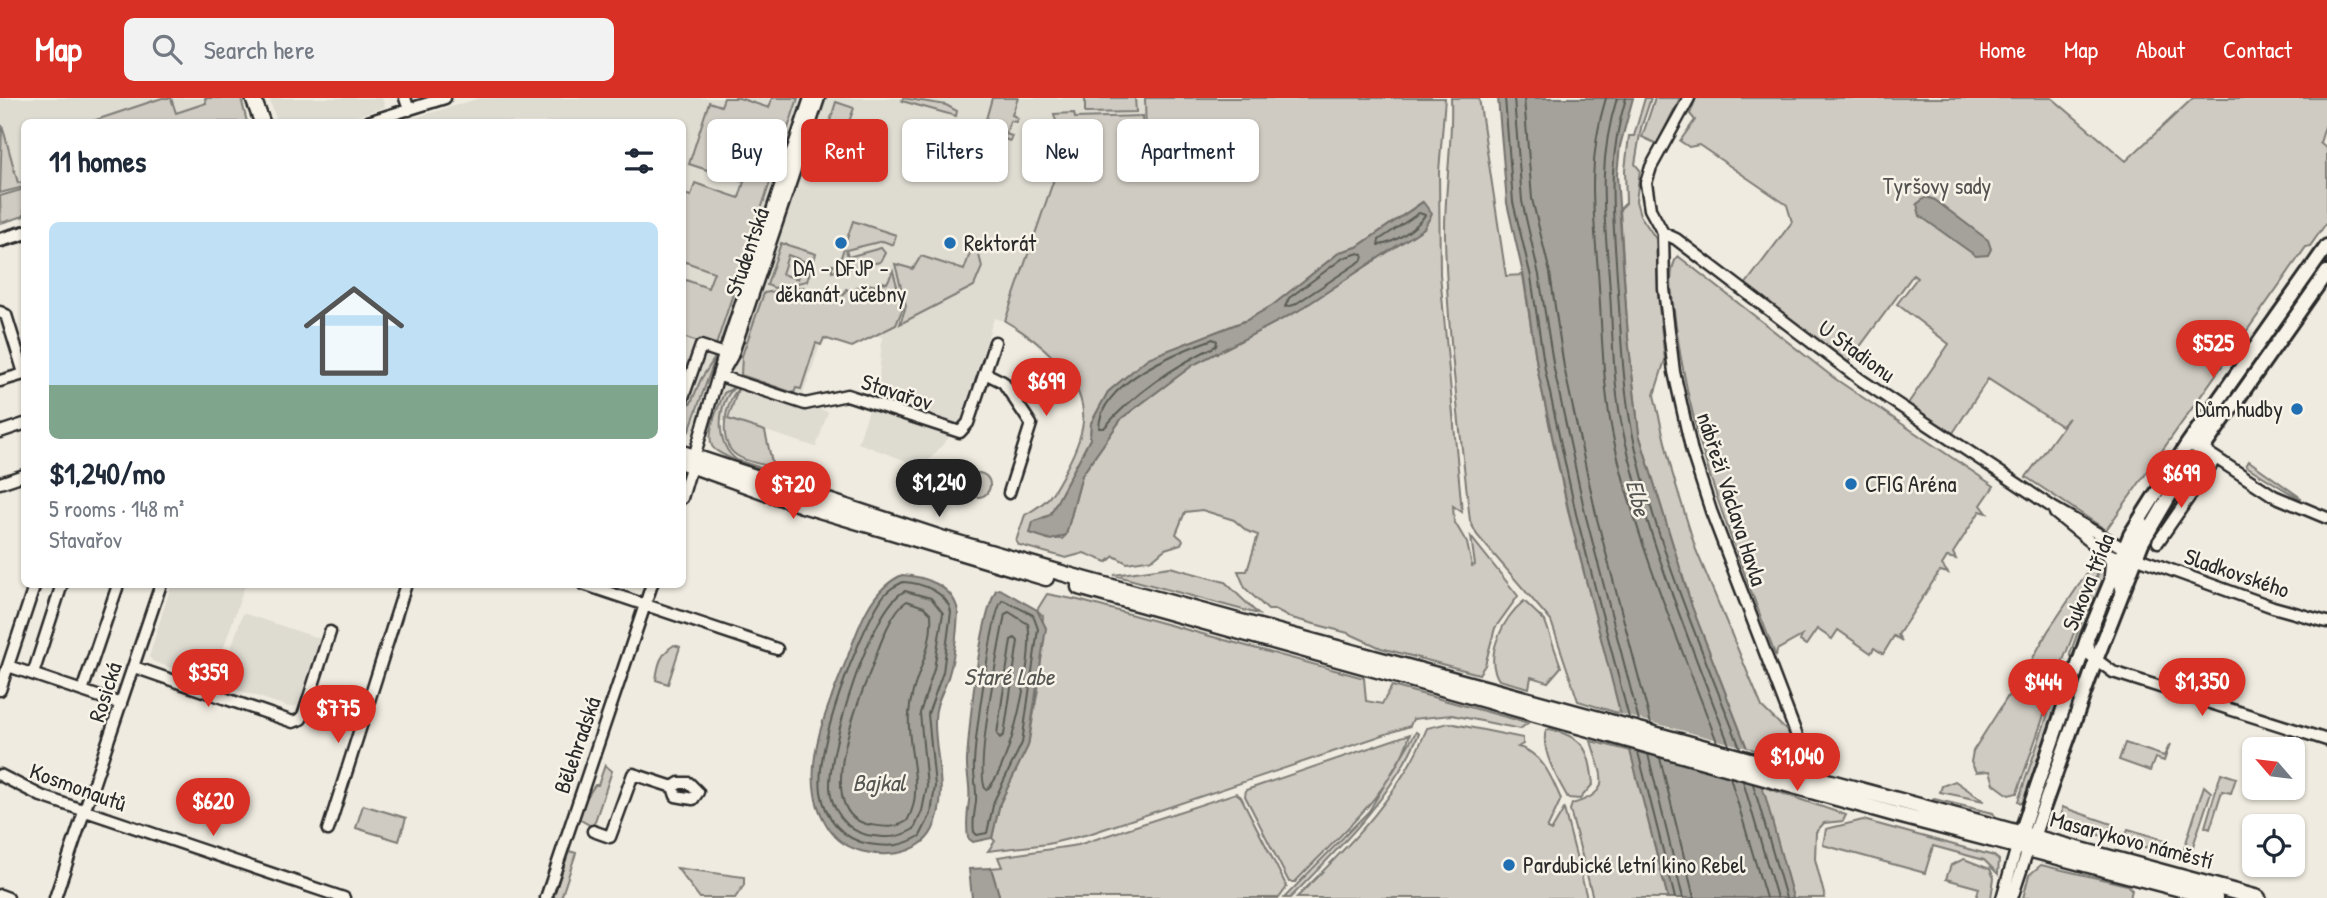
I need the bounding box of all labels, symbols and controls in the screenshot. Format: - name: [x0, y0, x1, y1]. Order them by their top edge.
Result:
- search box: [124, 18, 614, 81]
- text: Map: [35, 27, 82, 71]
- icon: search: [148, 30, 186, 68]
- text: Search here: [204, 32, 315, 67]
- text: Home: [1979, 33, 2026, 65]
- text: Map: [2064, 33, 2098, 65]
- text: About: [2136, 33, 2185, 65]
- text: Contact: [2223, 33, 2292, 65]
- chip: Buy: [707, 119, 787, 182]
- chip: Rent: [801, 119, 888, 182]
- chip: Filters: [902, 119, 1008, 182]
- chip: New: [1022, 119, 1103, 182]
- chip: Apartment: [1117, 119, 1259, 182]
- text: 11 homes: [49, 141, 146, 181]
- icon: filters: [620, 142, 658, 180]
- park label: Tyršovy sady: [1883, 170, 1991, 201]
- street label: Studentská: [717, 204, 776, 300]
- place label: Rektorát: [964, 227, 1037, 258]
- marker: DA - DFJP - děkanát, učebny: [833, 235, 849, 251]
- marker: Rektorát: [942, 235, 958, 251]
- place label: DA - DFJP - děkanát, učebny: [776, 252, 907, 309]
- icon: home: [291, 268, 417, 394]
- street label: U Stadionu: [1812, 312, 1902, 389]
- pin: $525: [2172, 320, 2254, 380]
- text: $525: [2192, 327, 2234, 358]
- pin: $699: [1005, 358, 1087, 418]
- street label: Stavařov: [858, 365, 937, 418]
- text: $699: [1027, 365, 1065, 396]
- place label: Dům hudby: [2195, 393, 2283, 424]
- marker: Dům hudby: [2289, 401, 2305, 417]
- street label: nábřeží Václava Havla: [1690, 408, 1775, 590]
- pin: $699: [2140, 450, 2222, 510]
- text: $1,240/mo: [49, 453, 165, 493]
- text: $699: [2162, 457, 2200, 488]
- pin: $1,240: [882, 460, 996, 519]
- pin: $720: [752, 462, 834, 521]
- text: $1,240: [912, 466, 966, 497]
- text: $720: [771, 468, 815, 499]
- place label: CFIG Aréna: [1865, 468, 1957, 499]
- water label: Elbe: [1619, 476, 1659, 521]
- marker: CFIG Aréna: [1843, 476, 1859, 492]
- text: 5 rooms · 148 m²: [49, 493, 184, 524]
- text: Stavařov: [49, 524, 122, 555]
- street label: Sukova třída: [2054, 529, 2121, 635]
- street label: Sladkovského: [2181, 540, 2294, 605]
- pin: $359: [167, 650, 249, 709]
- text: $359: [188, 656, 228, 687]
- street label: Rosická: [80, 658, 129, 726]
- pin: $1,350: [2145, 658, 2259, 718]
- water label: Staré Labe: [964, 660, 1056, 692]
- pin: $444: [2002, 660, 2084, 719]
- text: $1,350: [2175, 665, 2230, 696]
- text: $444: [2024, 666, 2062, 697]
- pin: $775: [297, 686, 379, 745]
- text: $775: [316, 692, 360, 723]
- street label: Bělehradská: [546, 693, 607, 797]
- pin: $1,040: [1740, 734, 1854, 793]
- north arrow: [2242, 737, 2305, 800]
- map controls: [2242, 737, 2305, 877]
- text: $1,040: [1770, 740, 1824, 771]
- street label: Kosmonautů: [26, 755, 131, 818]
- water label: Bajkal: [853, 766, 907, 798]
- pin: $620: [172, 778, 254, 838]
- text: $620: [192, 785, 234, 816]
- street label: Masarykovo náměstí: [2047, 803, 2217, 876]
- button: locate: [2242, 814, 2305, 877]
- place label: Pardubické letní kino Rebel: [1523, 849, 1747, 880]
- marker: Pardubické letní kino Rebel: [1501, 857, 1517, 873]

